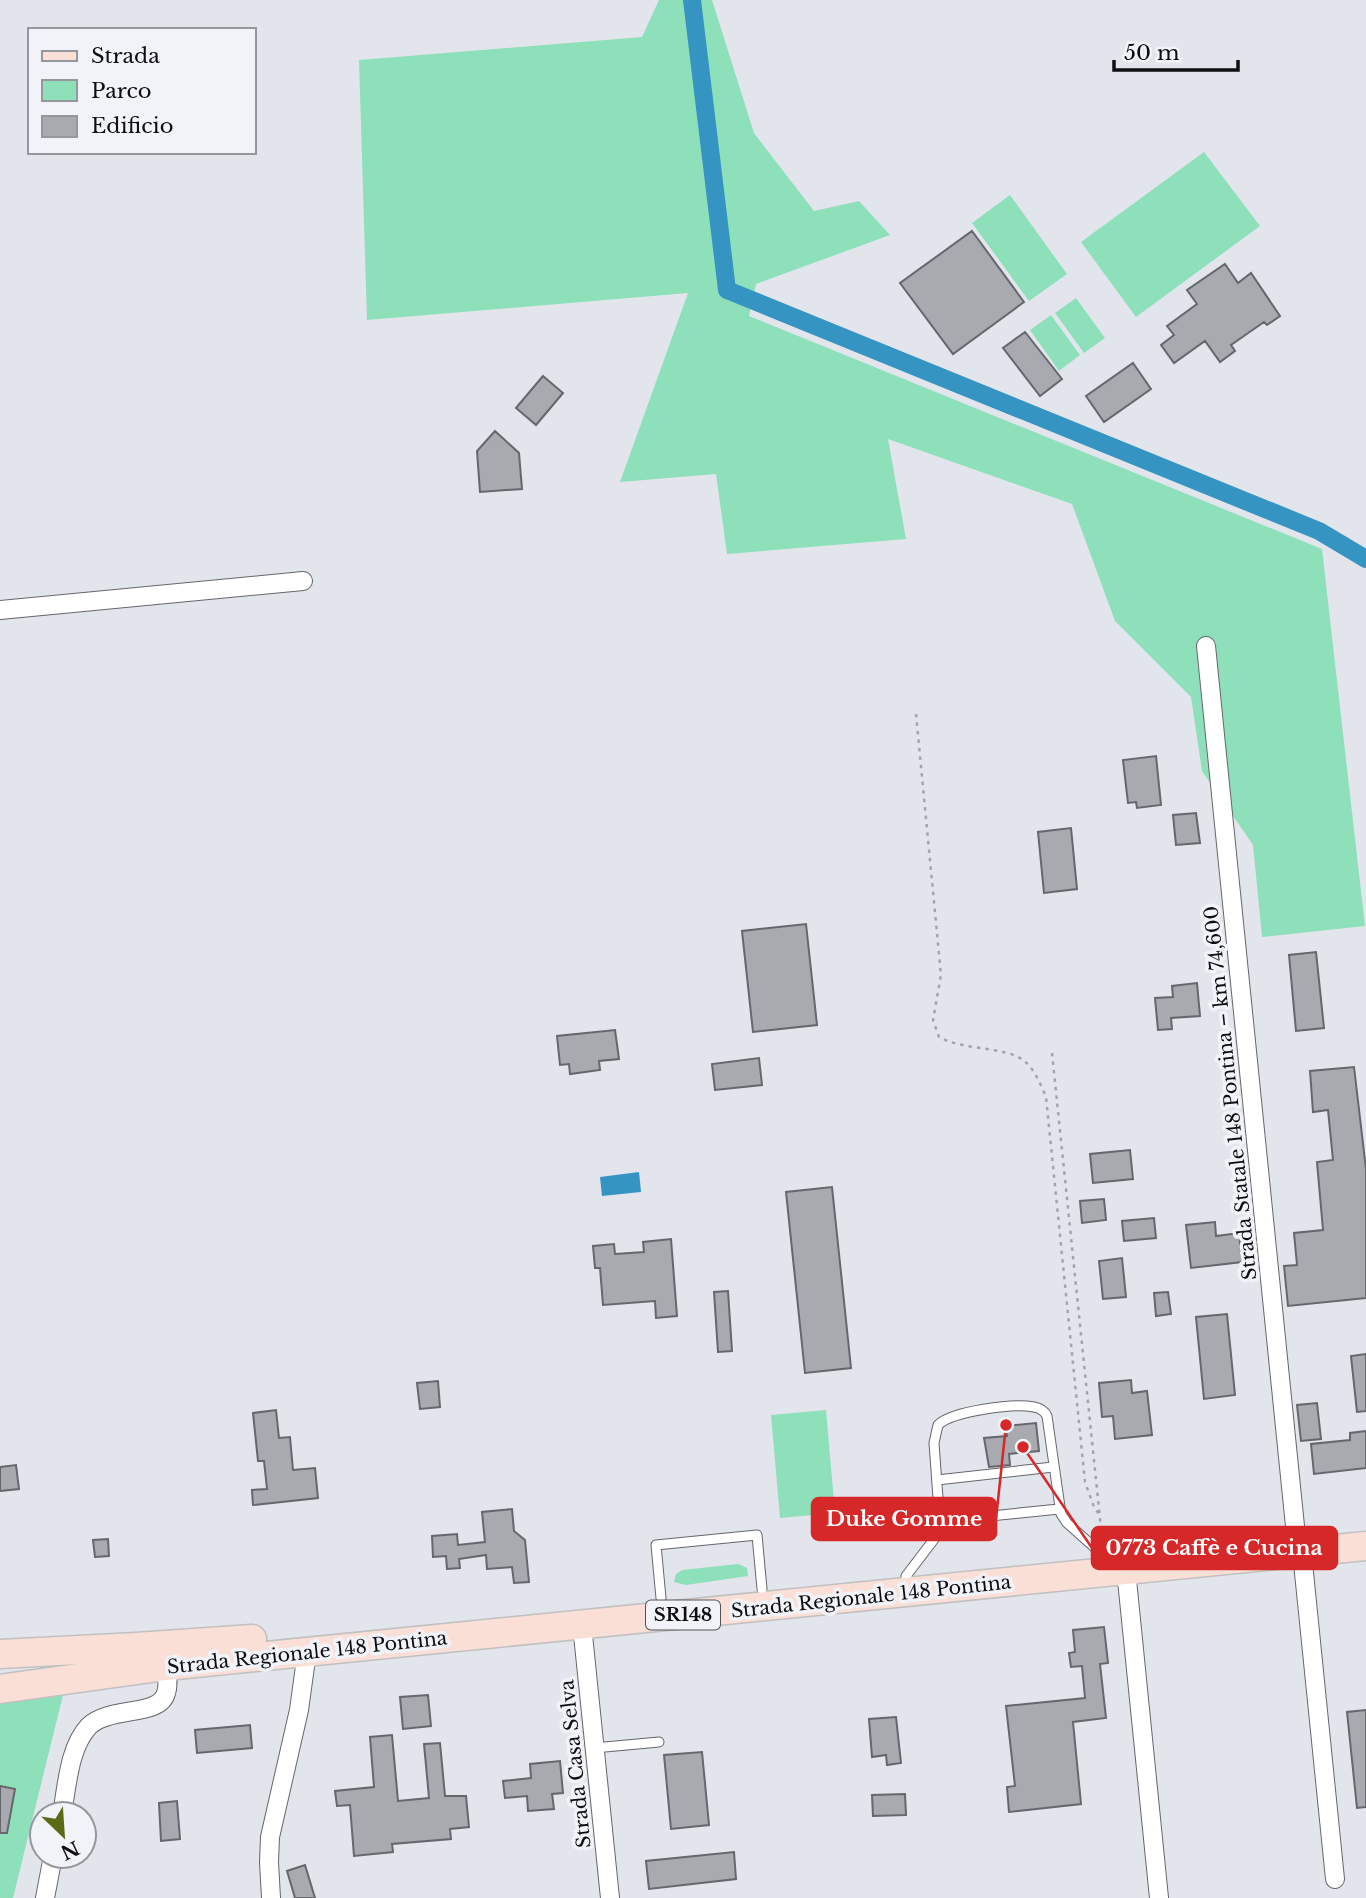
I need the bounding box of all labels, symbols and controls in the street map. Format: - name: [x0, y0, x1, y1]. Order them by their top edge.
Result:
- legend: [28, 28, 256, 154]
- scale bar: [1114, 28, 1238, 72]
- text: 50 m: [1124, 40, 1180, 66]
- text: Strada: [91, 43, 160, 69]
- text: Parco: [91, 78, 152, 104]
- text: Edificio: [91, 113, 173, 139]
- street label: Strada Statale 148 Pontina – km 74,600: [1199, 905, 1262, 1281]
- callout: Duke Gomme: [812, 1498, 996, 1540]
- text: Duke Gomme: [826, 1506, 982, 1532]
- callout: 0773 Caffè e Cucina: [1092, 1527, 1337, 1569]
- text: 0773 Caffè e Cucina: [1105, 1535, 1323, 1561]
- street label: Strada Regionale 148 Pontina: [730, 1570, 1013, 1623]
- road number: SR148: [646, 1600, 720, 1630]
- street label: Strada Regionale 148 Pontina: [166, 1626, 449, 1679]
- street label: Strada Casa Selva: [555, 1678, 596, 1849]
- north arrow: [28, 1800, 98, 1870]
- text: N: [57, 1836, 83, 1864]

